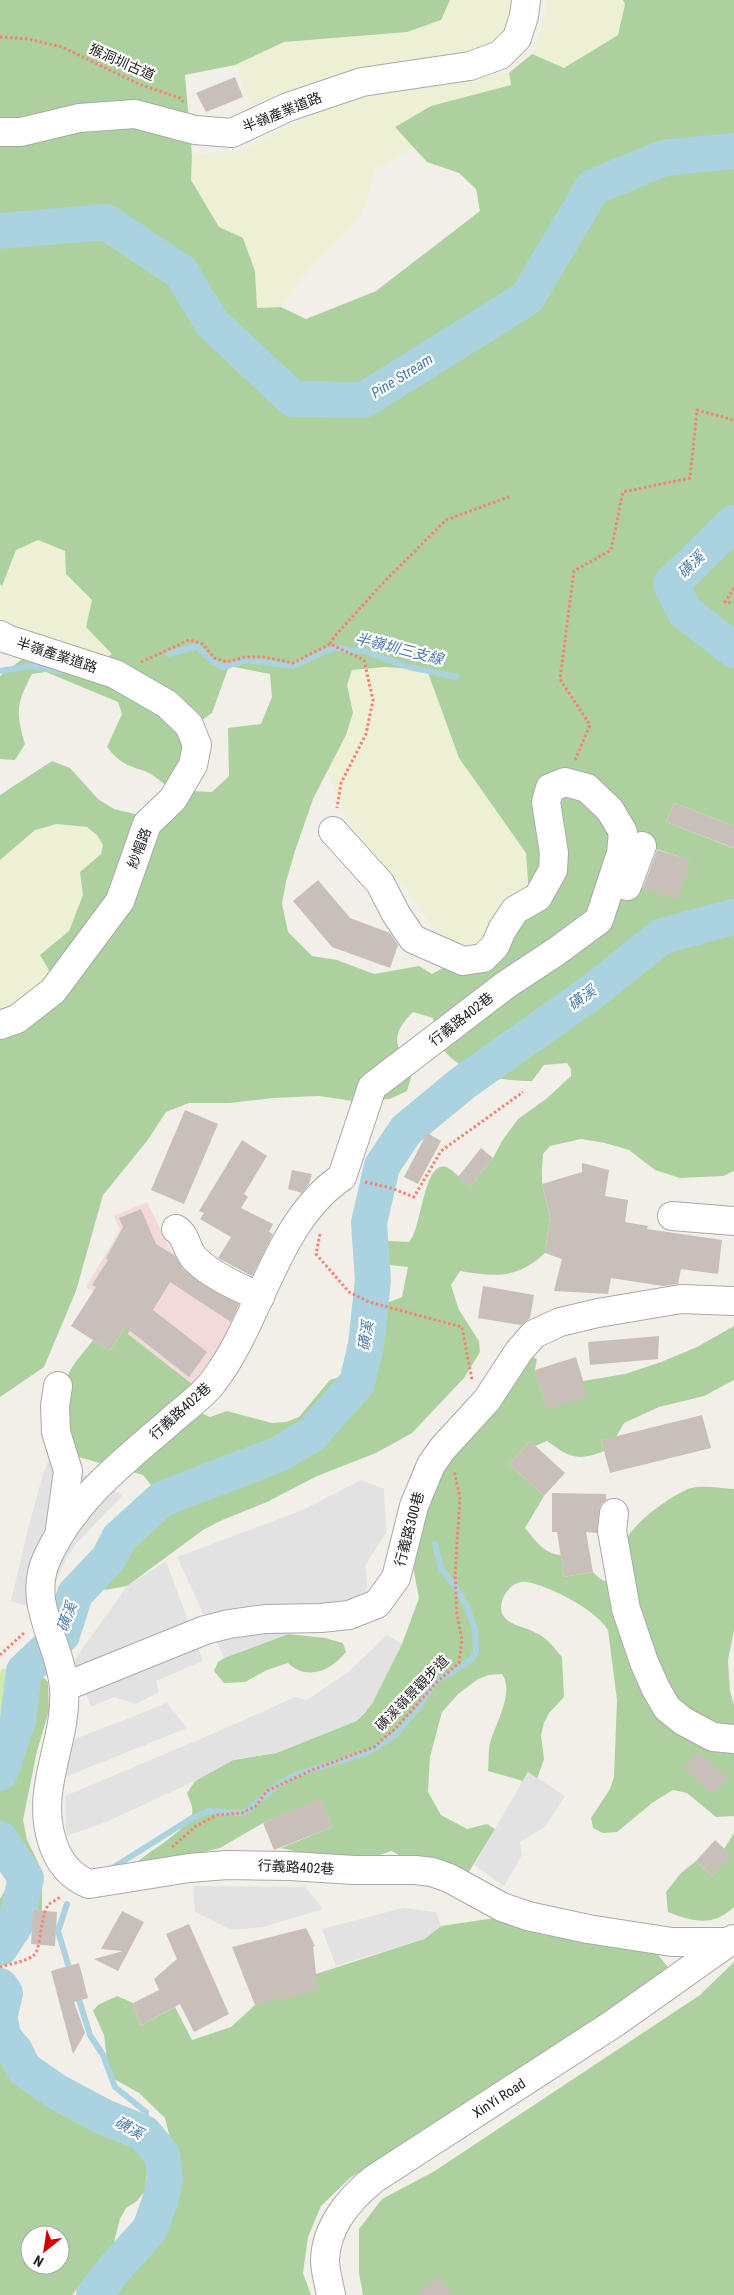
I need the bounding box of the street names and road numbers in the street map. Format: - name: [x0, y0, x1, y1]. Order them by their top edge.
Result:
- street label: 猴洞圳古道: [87, 40, 157, 84]
- street label: 半嶺產業道路: [240, 89, 324, 135]
- street label: 半嶺產業道路: [15, 634, 99, 676]
- street label: 紗帽路: [124, 826, 154, 870]
- street label: 行義路402巷: [426, 989, 496, 1049]
- street label: 行義路402巷: [146, 1379, 214, 1443]
- street label: 行義路300巷: [391, 1490, 427, 1568]
- street label: 磺溪嶺景觀步道: [372, 1652, 452, 1734]
- street label: 行義路402巷: [257, 1857, 335, 1877]
- street label: XinYi Road: [469, 2075, 528, 2121]

